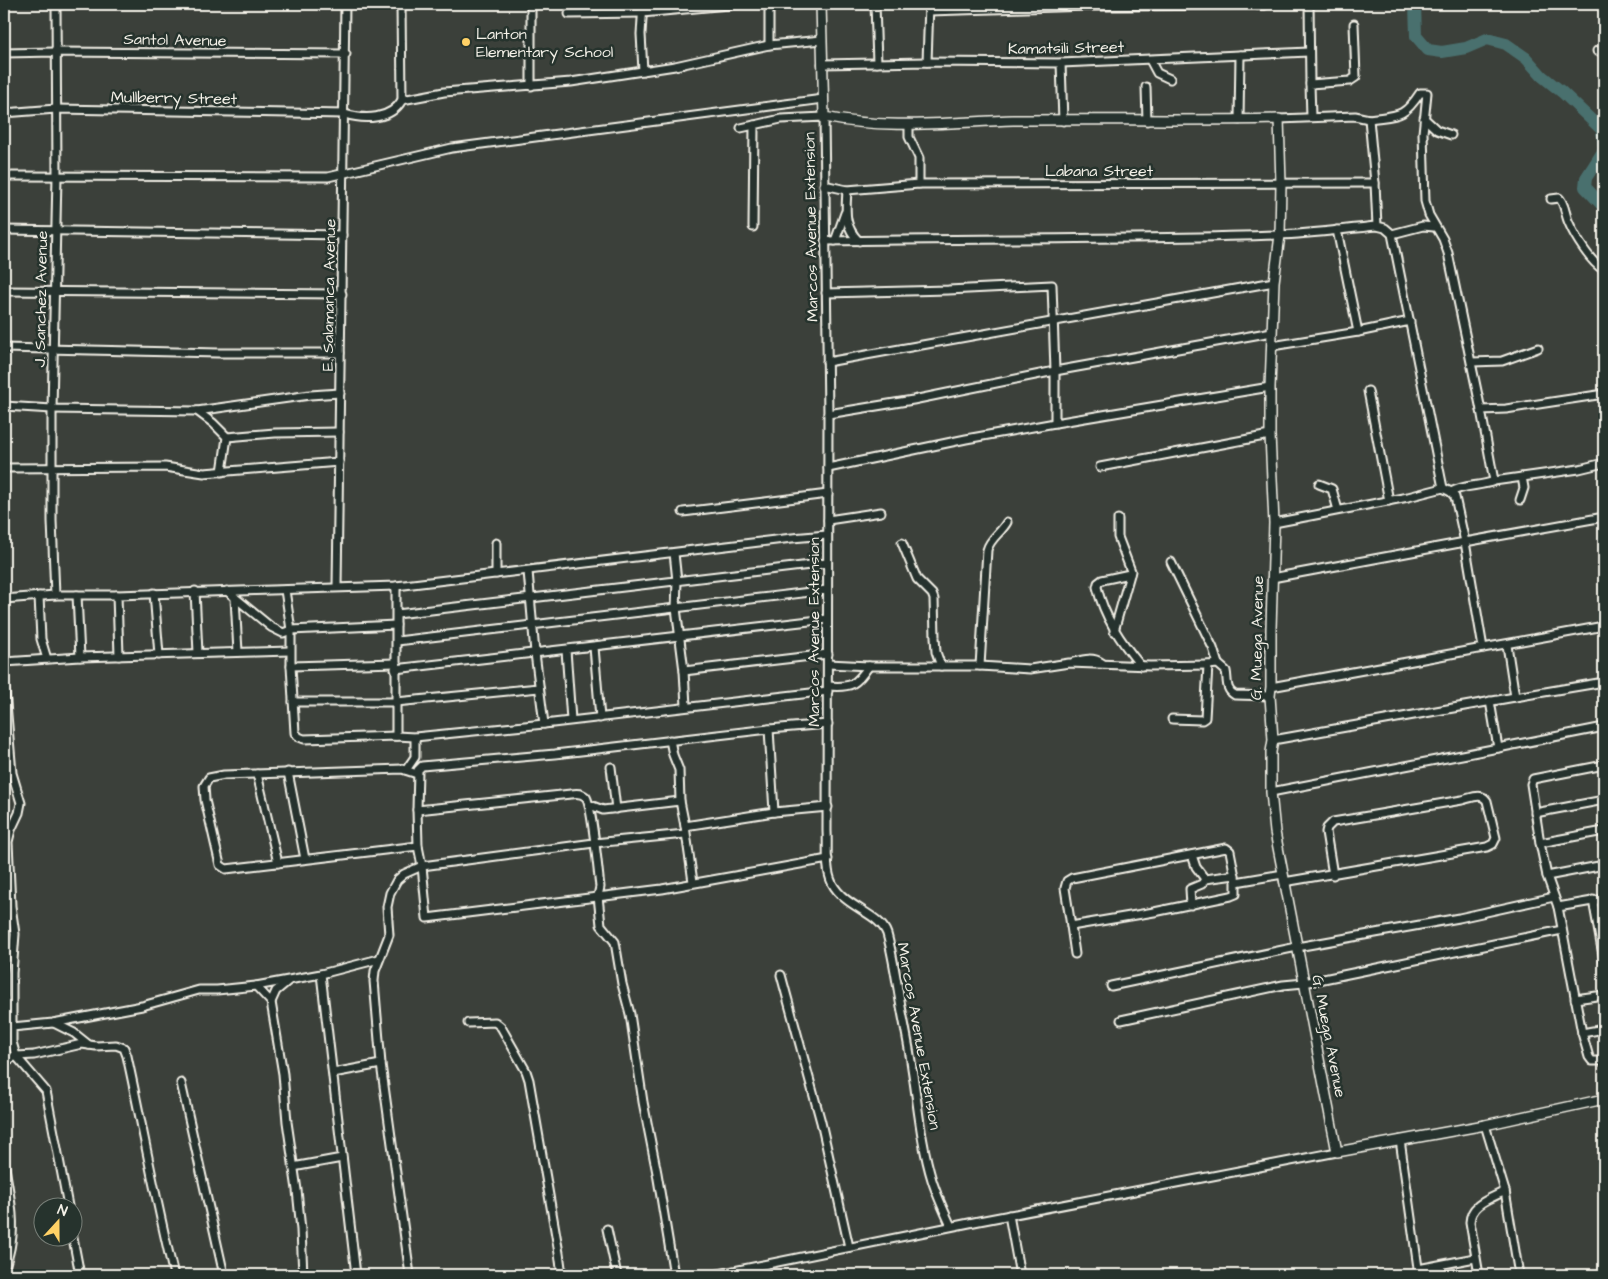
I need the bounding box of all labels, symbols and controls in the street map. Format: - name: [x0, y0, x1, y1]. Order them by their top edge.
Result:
- place label: Lanton Elementary School: [476, 23, 613, 64]
- street label: Santol Avenue: [123, 28, 227, 52]
- marker: Lanton Elementary School: [460, 36, 472, 48]
- street label: Kamatsili Street: [1008, 36, 1125, 60]
- street label: Mullberry Street: [111, 86, 238, 111]
- street label: Marcos Avenue Extension: [798, 132, 824, 322]
- street label: Labana Street: [1045, 160, 1154, 182]
- street label: E. Salamanca Avenue: [317, 218, 341, 371]
- street label: J. Sanchez Avenue: [29, 230, 53, 367]
- street label: Marcos Avenue Extension: [803, 537, 825, 727]
- street label: G. Muega Avenue: [1245, 575, 1270, 700]
- street label: Marcos Avenue Extension: [892, 941, 946, 1132]
- street label: G. Muega Avenue: [1305, 973, 1352, 1100]
- north arrow: [32, 1196, 82, 1246]
- text: N: [55, 1200, 70, 1222]

